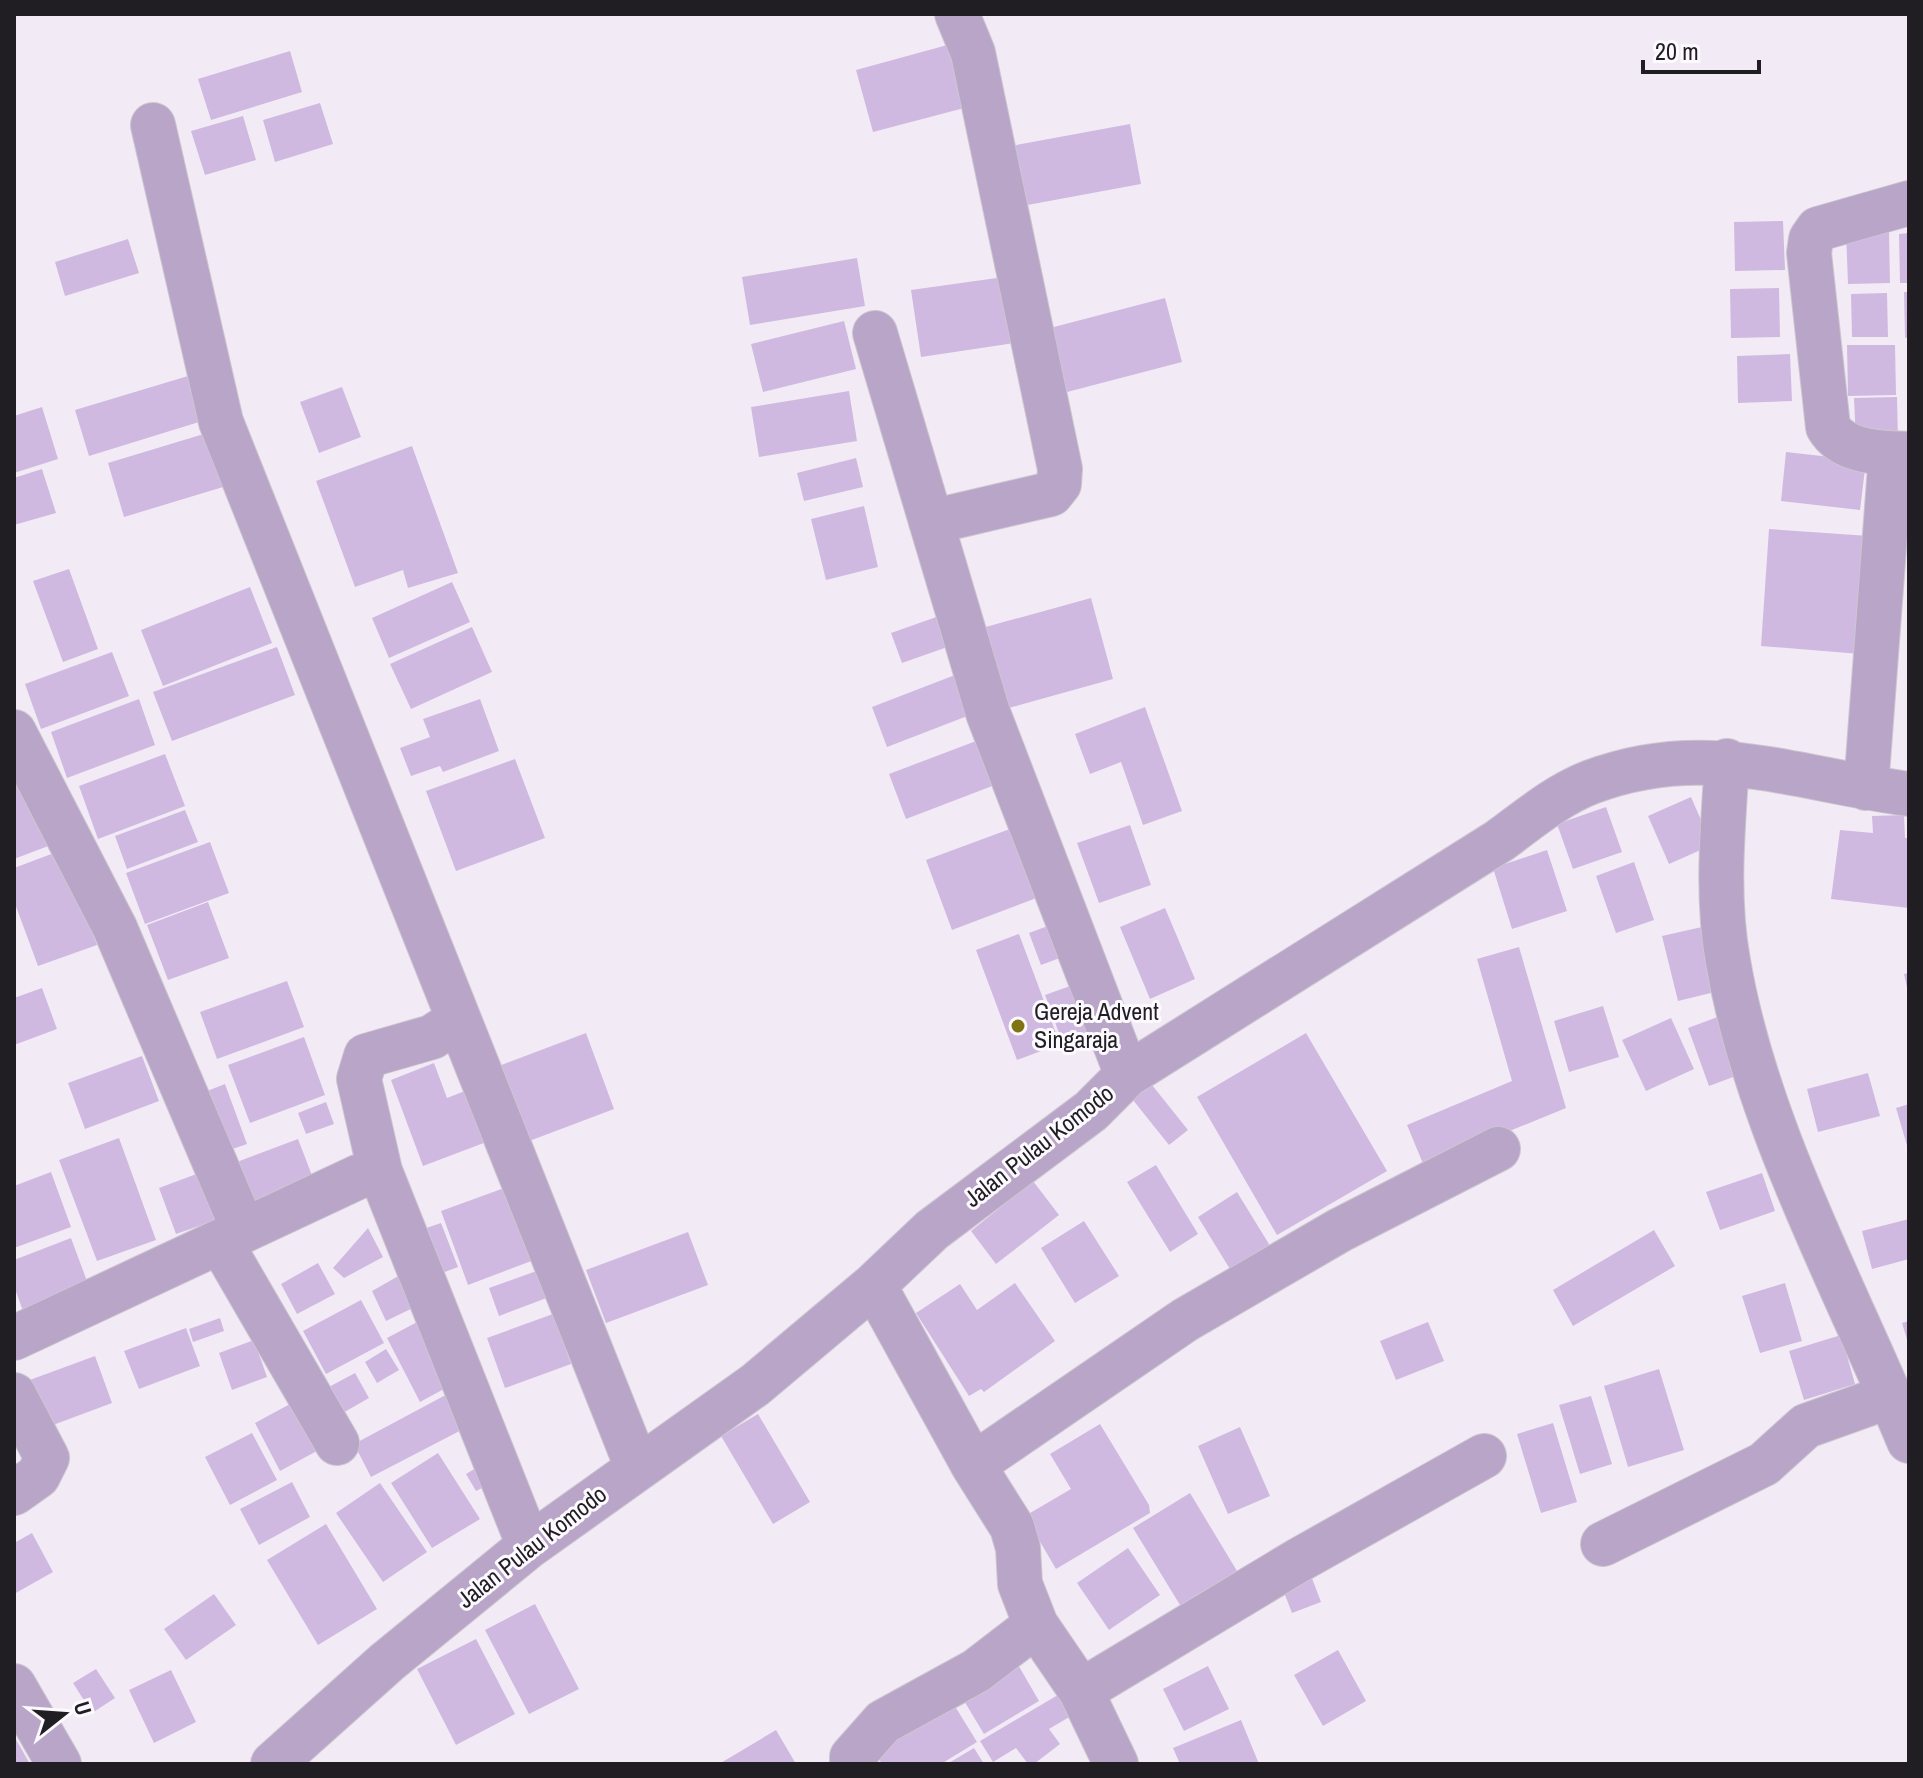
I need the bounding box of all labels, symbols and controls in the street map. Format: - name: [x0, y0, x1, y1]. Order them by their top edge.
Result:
- scale bar: [1643, 24, 1759, 74]
- text: 20 m: [1655, 35, 1699, 67]
- place label: Gereja Advent Singaraja: [1034, 995, 1159, 1055]
- marker: Gereja Advent Singaraja: [1009, 1017, 1027, 1035]
- street label: Jalan Pulau Komodo: [957, 1077, 1120, 1214]
- street label: Jalan Pulau Komodo: [450, 1478, 613, 1615]
- north arrow: [24, 1674, 104, 1754]
- text: U: [67, 1698, 99, 1719]

